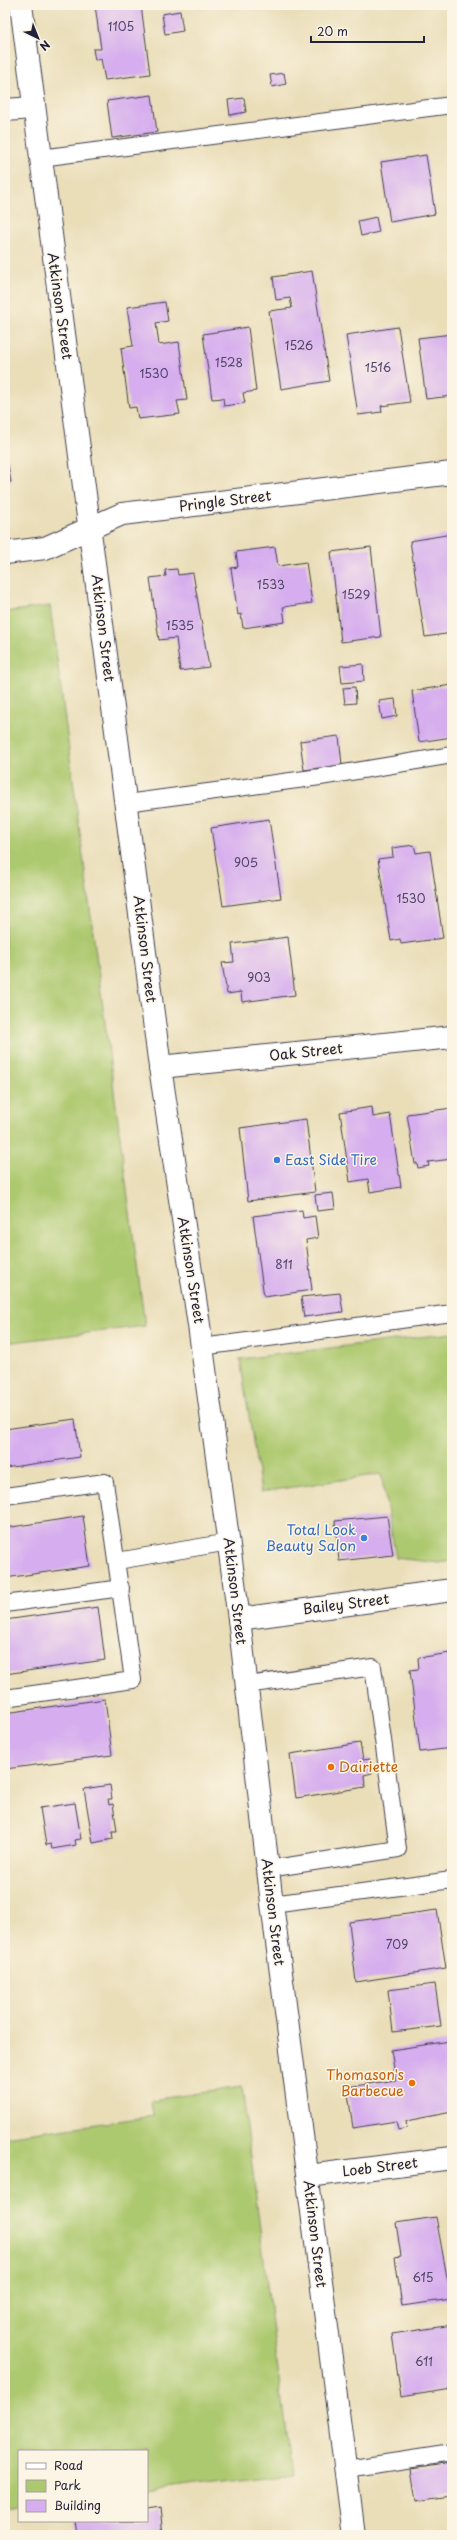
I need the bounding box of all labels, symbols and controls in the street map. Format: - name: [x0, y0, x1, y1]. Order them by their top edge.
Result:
- house number: 1105: [108, 17, 134, 35]
- north arrow: [18, 18, 58, 58]
- scale bar: [311, 18, 424, 44]
- text: 20 m: [317, 22, 348, 40]
- text: N: [36, 36, 54, 55]
- street label: Atkinson Street: [43, 251, 78, 361]
- house number: 1526: [285, 336, 313, 354]
- house number: 1528: [215, 353, 243, 371]
- house number: 1516: [365, 358, 391, 376]
- house number: 1530: [139, 364, 169, 382]
- street label: Pringle Street: [178, 484, 272, 517]
- street label: Atkinson Street: [86, 573, 121, 683]
- house number: 1533: [257, 575, 285, 593]
- house number: 1529: [342, 585, 370, 603]
- house number: 1535: [166, 616, 194, 634]
- house number: 905: [234, 853, 258, 871]
- house number: 1530: [396, 889, 426, 907]
- street label: Atkinson Street: [128, 894, 163, 1004]
- house number: 903: [247, 968, 271, 986]
- street label: Oak Street: [268, 1037, 344, 1066]
- place label: East Side Tire: [285, 1149, 377, 1170]
- marker: East Side Tire: [272, 1155, 282, 1165]
- street label: Atkinson Street: [173, 1215, 210, 1325]
- house number: 811: [275, 1255, 293, 1273]
- place label: Total Look Beauty Salon: [265, 1519, 356, 1556]
- marker: Total Look Beauty Salon: [359, 1533, 369, 1543]
- street label: Atkinson Street: [218, 1536, 253, 1646]
- street label: Bailey Street: [301, 1588, 391, 1619]
- place label: Dairiette: [339, 1756, 398, 1777]
- marker: Dairiette: [326, 1762, 336, 1772]
- street label: Atkinson Street: [256, 1857, 291, 1967]
- house number: 709: [386, 1935, 408, 1953]
- place label: Thomason's Barbecue: [326, 2064, 404, 2101]
- marker: Thomason's Barbecue: [407, 2078, 417, 2088]
- street label: Loeb Street: [341, 2151, 419, 2182]
- street label: Atkinson Street: [298, 2179, 333, 2289]
- house number: 615: [412, 2268, 434, 2286]
- house number: 611: [415, 2352, 433, 2370]
- legend: [18, 2450, 148, 2522]
- text: Road: [54, 2456, 83, 2474]
- text: Park: [54, 2476, 81, 2494]
- text: Building: [54, 2496, 101, 2514]

